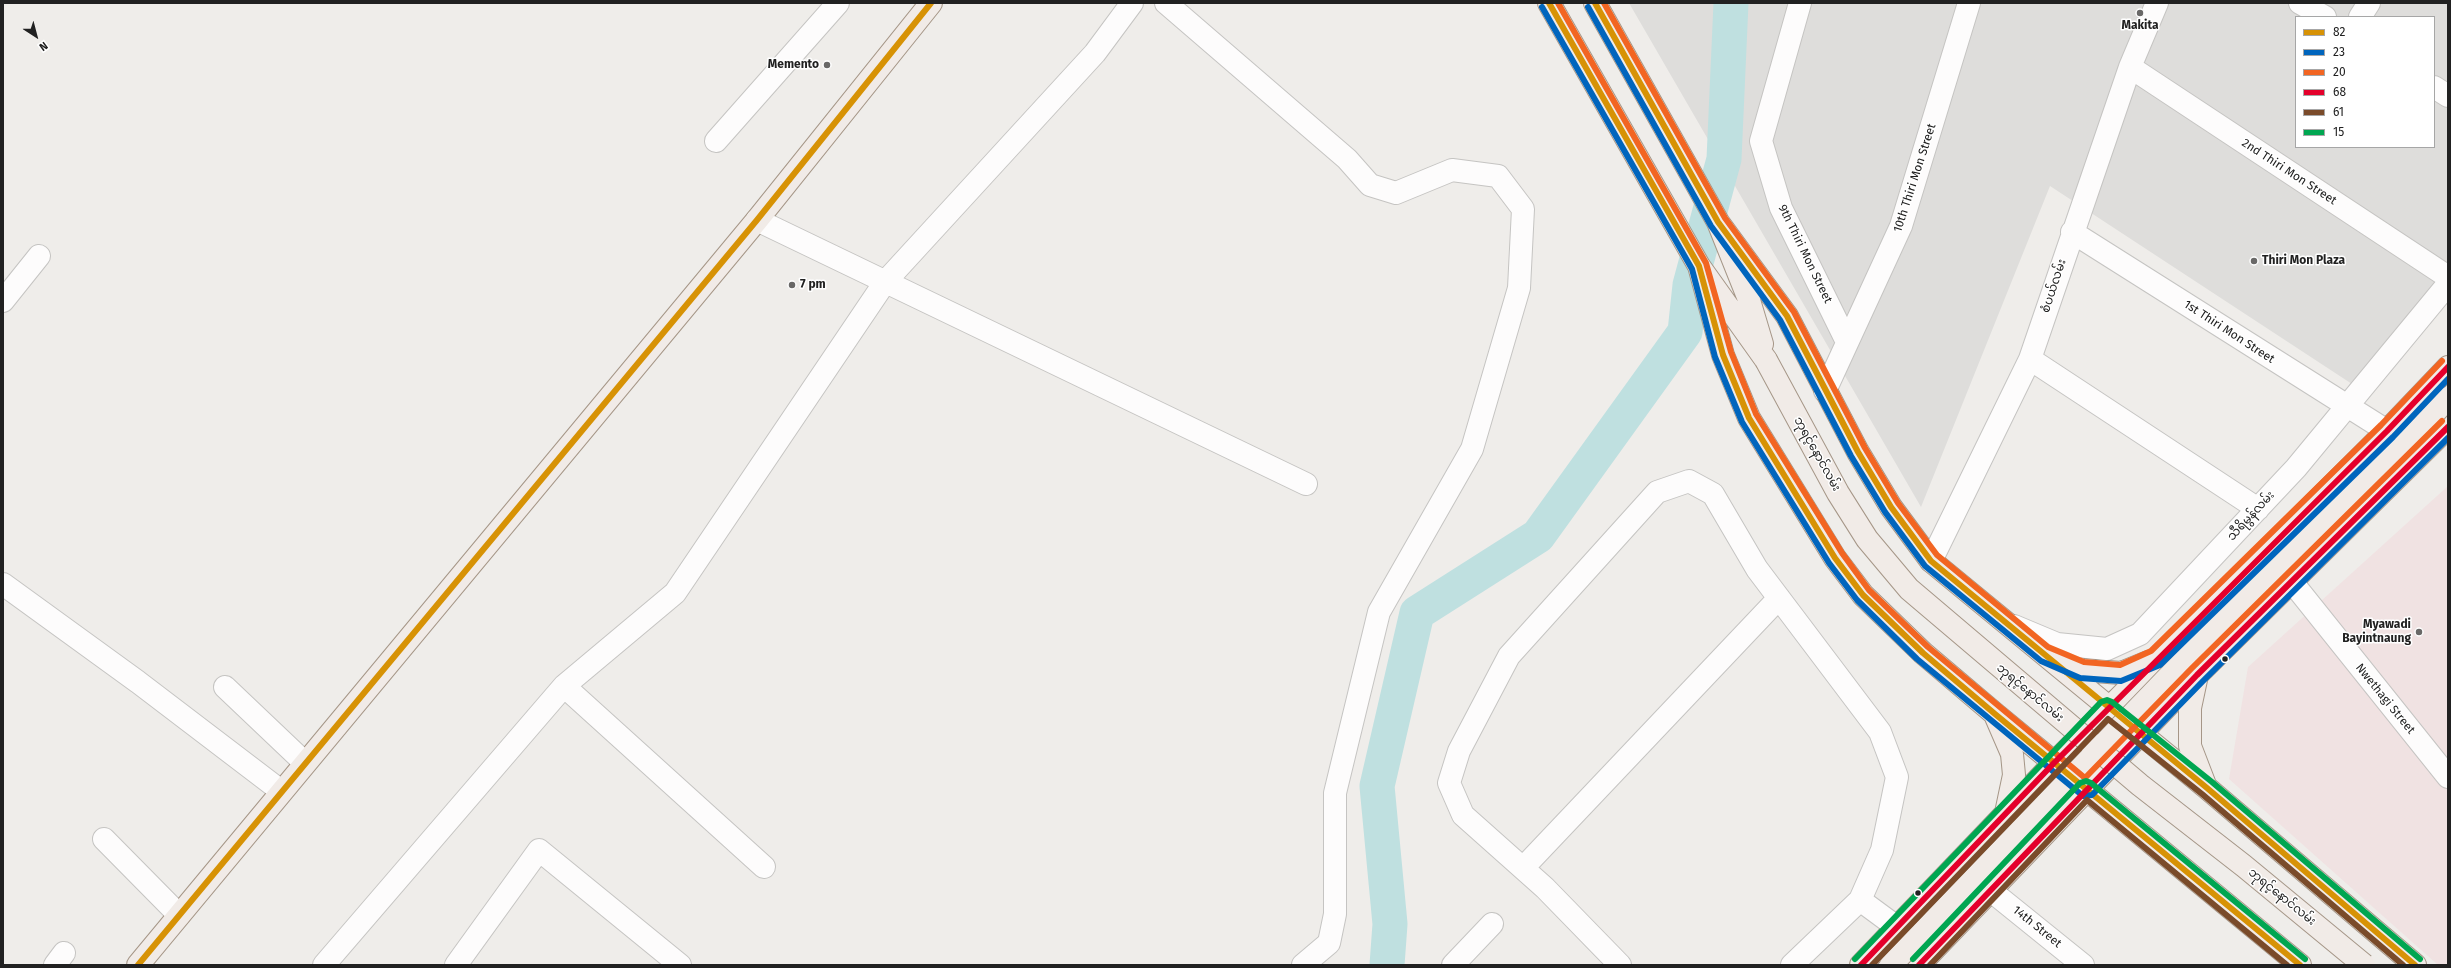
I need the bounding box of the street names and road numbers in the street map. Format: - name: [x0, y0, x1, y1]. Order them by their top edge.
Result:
- street label: 10th Thiri Mon Street: [1891, 122, 1939, 234]
- street label: 2nd Thiri Mon Street: [2239, 136, 2339, 208]
- street label: 9th Thiri Mon Street: [1775, 202, 1835, 306]
- street label: စံပယ်လမ်း: [2039, 257, 2069, 315]
- street label: 1st Thiri Mon Street: [2181, 297, 2277, 367]
- street label: ဘုရင့်နောင်လမ်း: [1791, 414, 1843, 494]
- street label: သီရိမွန်လမ်း: [2224, 488, 2278, 544]
- street label: ဘုရင့်နောင်လမ်း: [1994, 661, 2066, 725]
- street label: Nwethagi Street: [2352, 661, 2418, 737]
- street label: ဘုရင့်နောင်လမ်း: [2245, 865, 2319, 929]
- street label: 14th Street: [2010, 903, 2064, 951]

